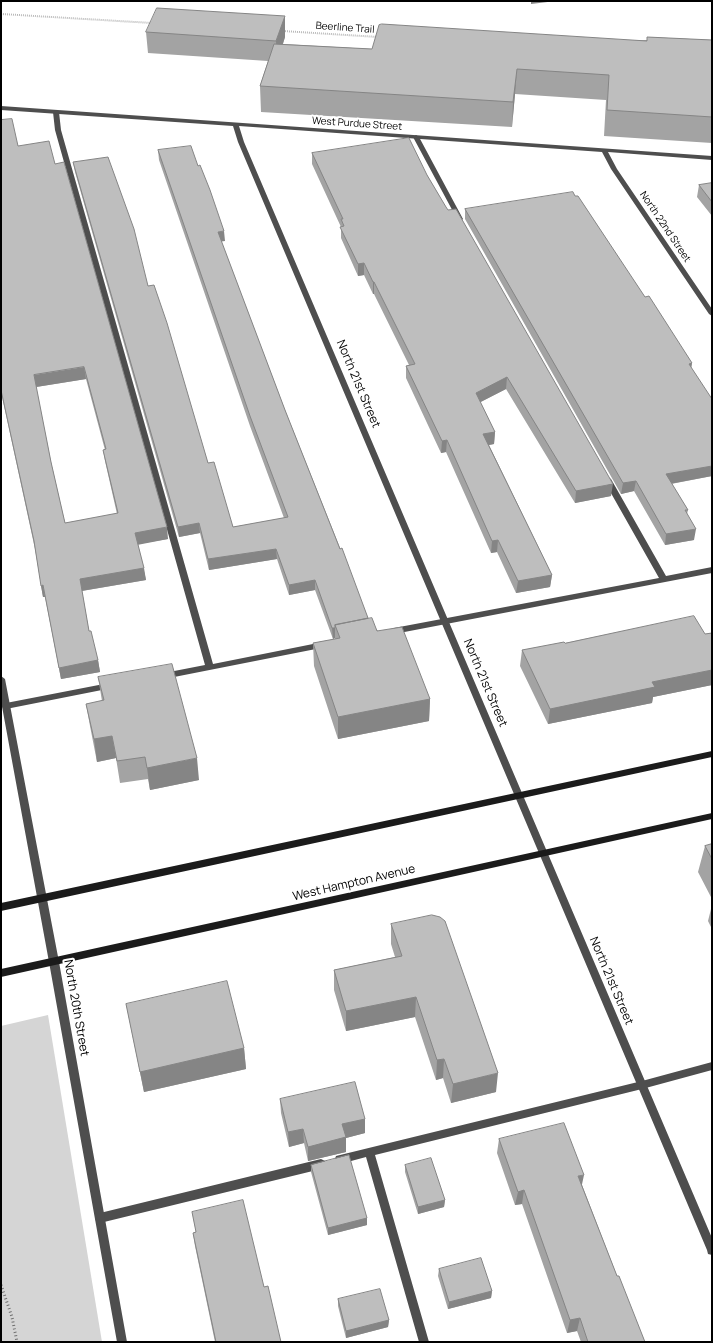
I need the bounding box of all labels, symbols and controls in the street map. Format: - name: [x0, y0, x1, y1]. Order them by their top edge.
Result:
- street label: Beerline Trail: [315, 20, 375, 36]
- street label: West Purdue Street: [311, 115, 403, 133]
- street label: North 22nd Street: [637, 189, 693, 265]
- street label: North 21st Street: [333, 338, 383, 430]
- street label: North 21st Street: [460, 637, 510, 729]
- street label: West Hampton Avenue: [291, 862, 417, 904]
- street label: North 21st Street: [586, 935, 636, 1027]
- street label: North 20th Street: [60, 959, 92, 1057]

